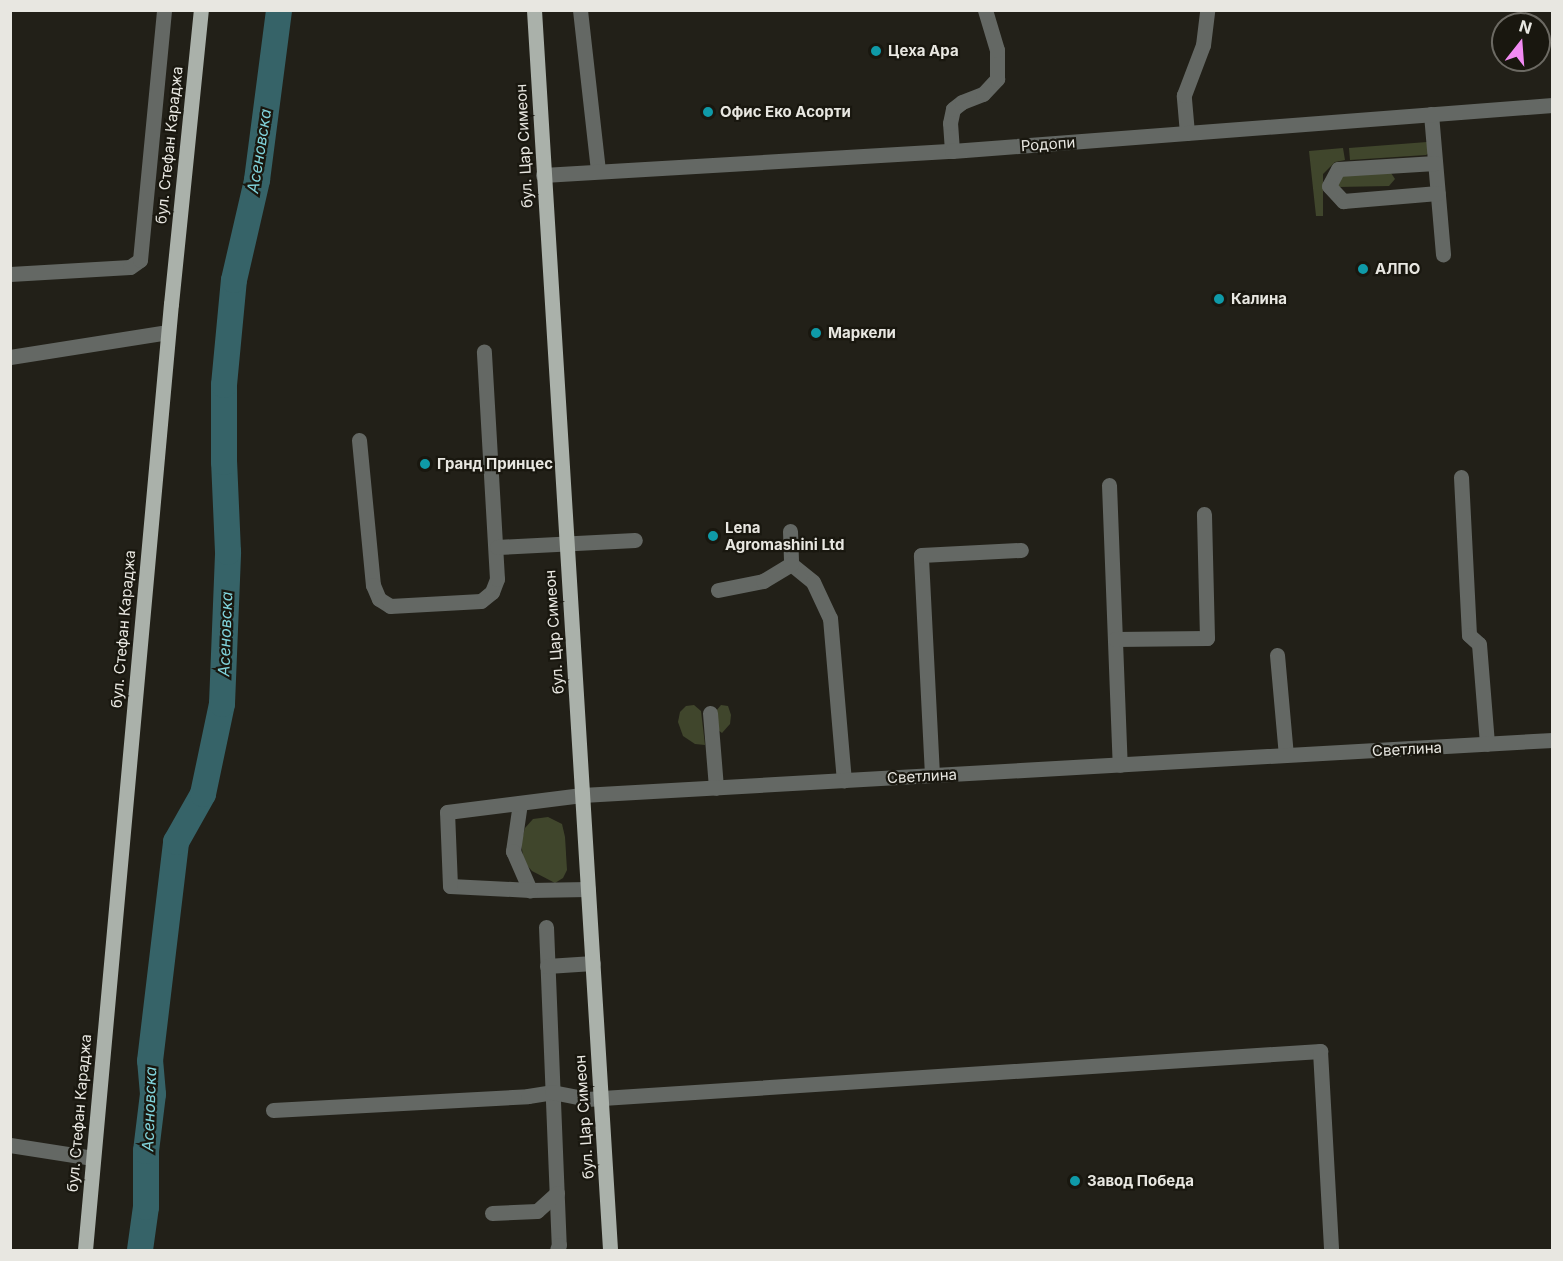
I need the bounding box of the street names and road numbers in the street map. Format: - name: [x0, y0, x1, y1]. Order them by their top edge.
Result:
- street label: бул. Стефан Караджа: [152, 65, 186, 225]
- street label: бул. Цар Симеон: [512, 83, 536, 209]
- street label: Родопи: [1020, 133, 1076, 155]
- street label: бул. Стефан Караджа: [107, 549, 139, 709]
- street label: бул. Цар Симеон: [541, 569, 567, 695]
- street label: Светлина: [1372, 738, 1442, 760]
- street label: Светлина: [887, 765, 957, 787]
- street label: бул. Стефан Караджа: [63, 1033, 95, 1193]
- street label: бул. Цар Симеон: [571, 1054, 597, 1180]

